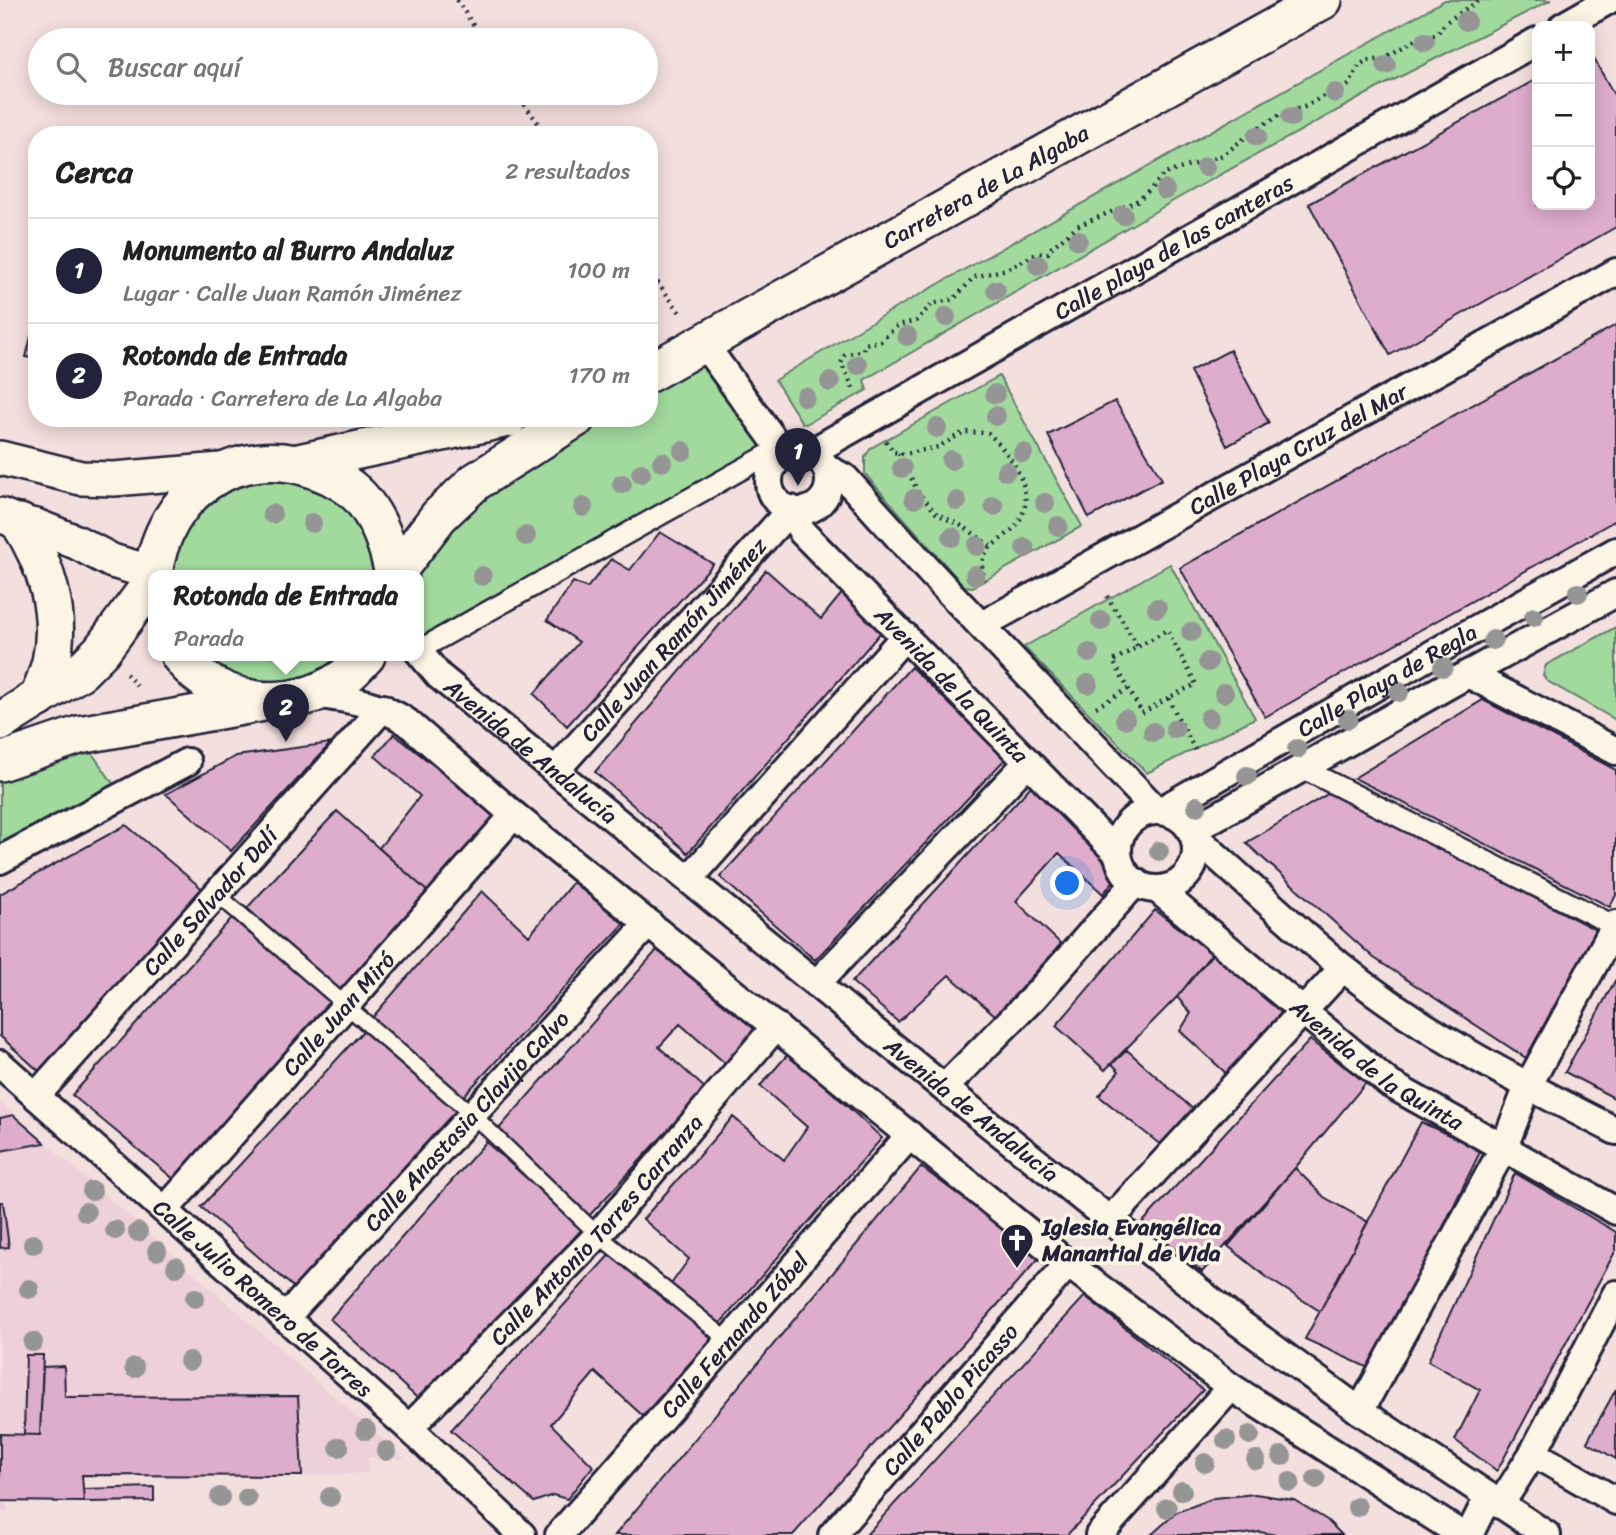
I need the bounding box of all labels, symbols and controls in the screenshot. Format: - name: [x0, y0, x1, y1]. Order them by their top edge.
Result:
- map controls: [1532, 21, 1595, 210]
- button: +: [1532, 21, 1595, 84]
- search box: [28, 28, 658, 105]
- text: Buscar aquí: [108, 44, 241, 90]
- icon: search: [52, 48, 90, 86]
- button: −: [1532, 84, 1595, 147]
- street label: Carretera de La Algaba: [875, 113, 1097, 260]
- text: Cerca: [56, 145, 132, 199]
- button: locate: [1532, 147, 1595, 210]
- text: 2 resultados: [505, 151, 630, 192]
- street label: Calle playa de las canteras: [1046, 162, 1302, 331]
- text: Monumento al Burro Andaluz: [123, 227, 454, 273]
- text: 1: [74, 250, 84, 291]
- text: 100 m: [567, 250, 630, 291]
- text: Lugar · Calle Juan Ramón Jiménez: [123, 273, 461, 314]
- text: Rotonda de Entrada: [123, 332, 347, 378]
- text: 2: [72, 355, 86, 396]
- text: 170 m: [569, 355, 630, 396]
- street label: Calle Playa Cruz del Mar: [1181, 370, 1417, 527]
- text: Parada · Carretera de La Algaba: [123, 378, 442, 419]
- pin: 1: [775, 428, 821, 486]
- street label: Calle Juan Ramón Jiménez: [570, 527, 778, 752]
- popup: [148, 570, 424, 661]
- text: Rotonda de Entrada: [174, 572, 398, 618]
- street label: Avenida de la Quinta: [864, 595, 1040, 773]
- street label: Calle Playa de Regla: [1289, 612, 1485, 749]
- text: Parada: [174, 618, 244, 659]
- street label: Avenida de Andalucía: [434, 666, 627, 835]
- pin: 2: [263, 684, 309, 742]
- street label: Calle Salvador Dalí: [132, 815, 290, 986]
- your location: [1050, 866, 1084, 900]
- street label: Calle Juan Miró: [271, 941, 406, 1086]
- street label: Avenida de la Quinta: [1280, 987, 1472, 1142]
- street label: Calle Anastasia Clavijo Calvo: [353, 1000, 580, 1241]
- street label: Avenida de Andalucía: [874, 1026, 1068, 1193]
- street label: Calle Antonio Torres Carranza: [479, 1104, 714, 1356]
- street label: Calle Julio Romero de Torres: [143, 1188, 383, 1408]
- place label: Iglesia Evangélica Manantial de Vida: [1041, 1207, 1222, 1274]
- church icon: Iglesia Evangélica Manantial de Vida: [998, 1221, 1036, 1270]
- street label: Calle Fernando Zóbel: [650, 1242, 820, 1428]
- street label: Calle Pablo Picasso: [871, 1313, 1029, 1485]

